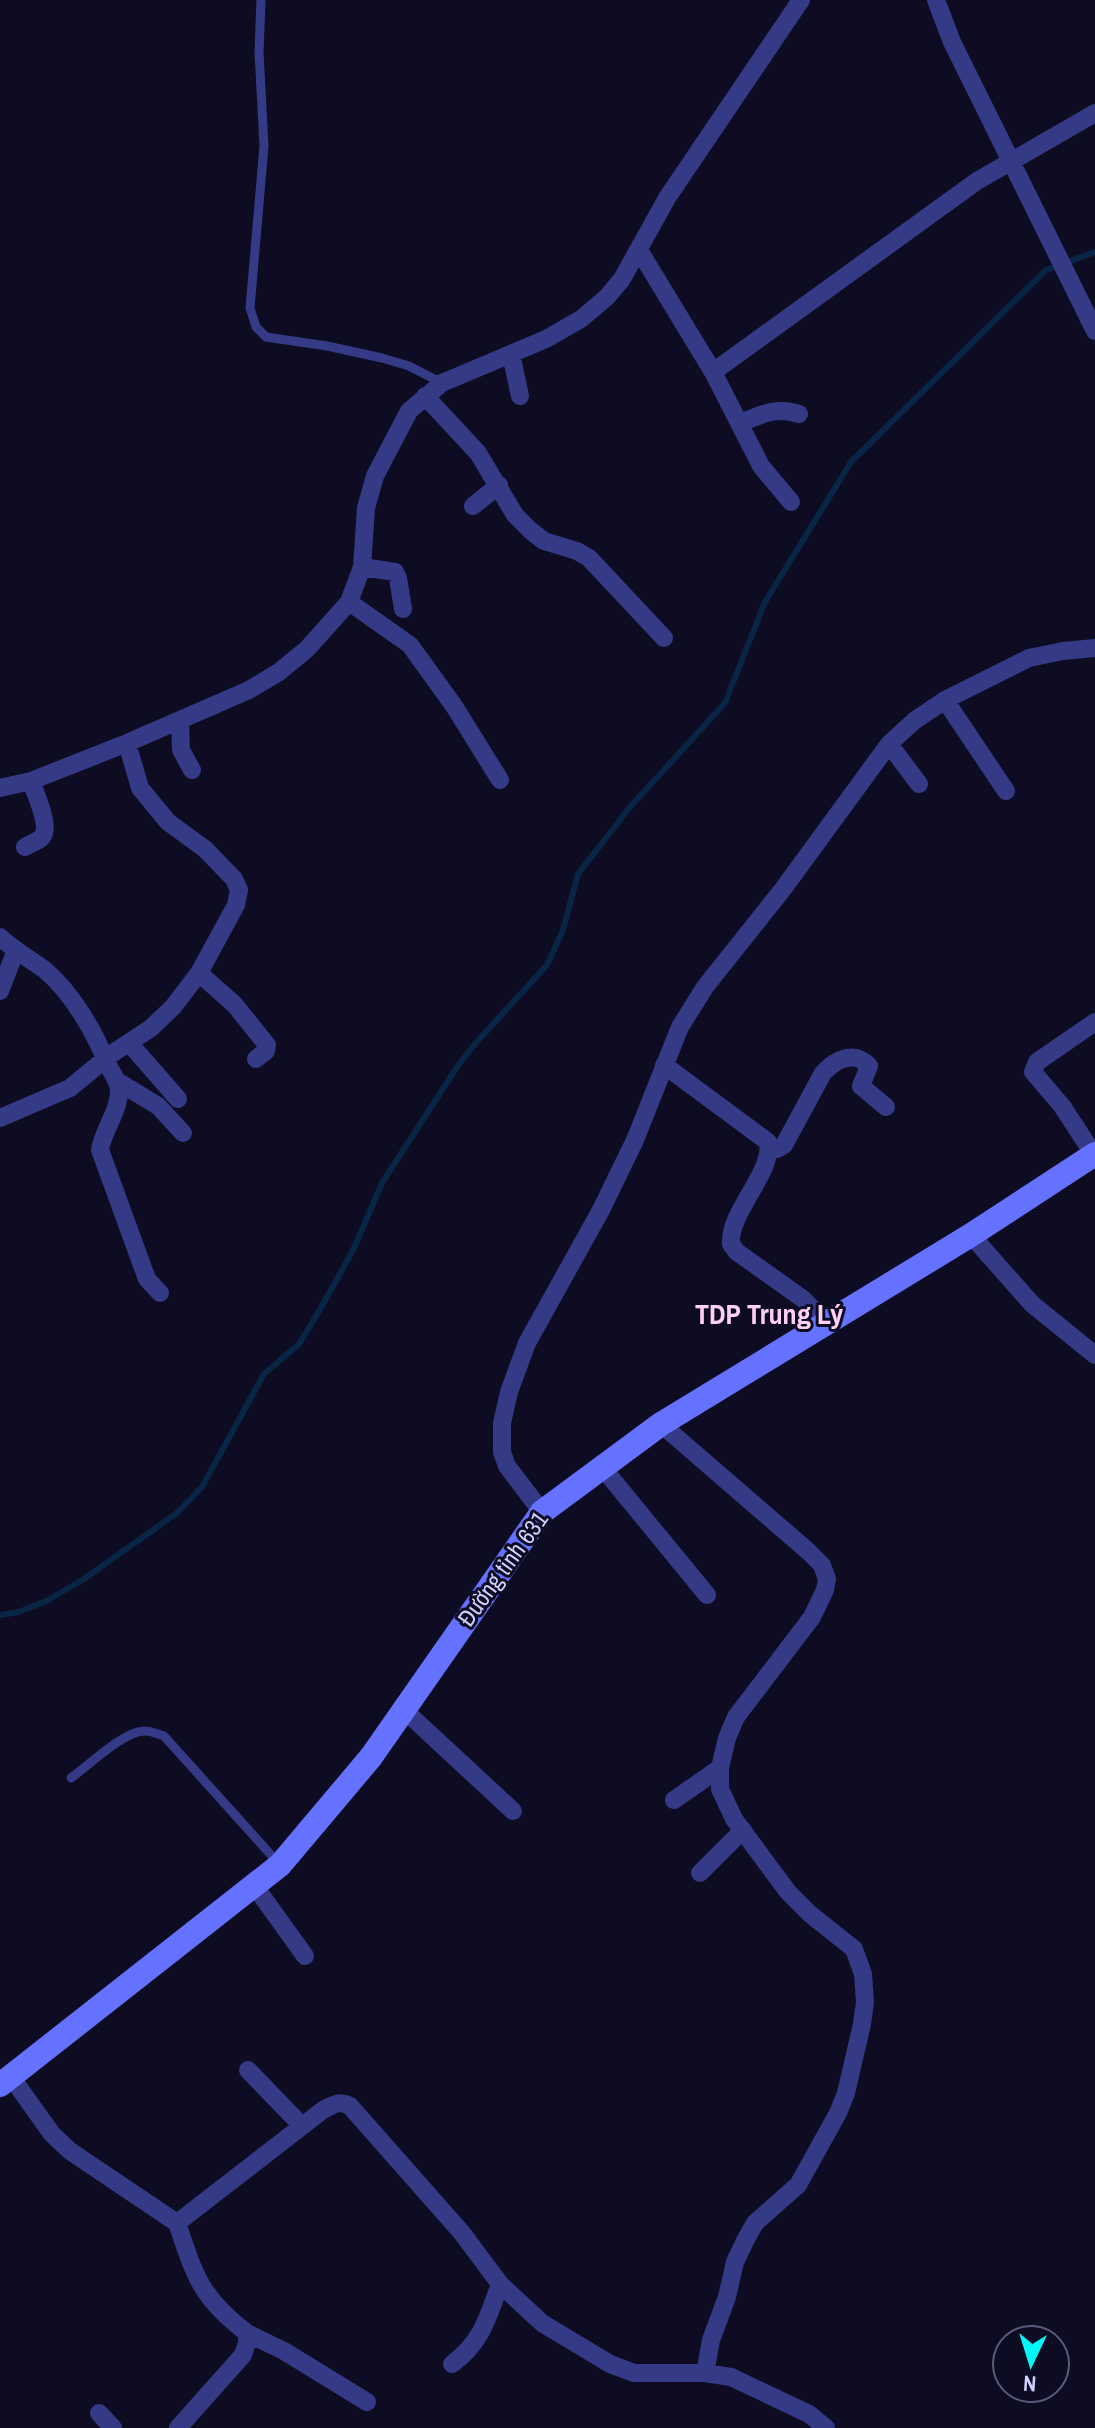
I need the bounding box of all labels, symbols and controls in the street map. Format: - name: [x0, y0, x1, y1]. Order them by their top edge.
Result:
- district label: TDP Trung Lý: [695, 1295, 843, 1333]
- street label: Đường tỉnh 631: [450, 1505, 555, 1632]
- north arrow: [991, 2324, 1071, 2404]
- text: N: [1022, 2369, 1037, 2399]

